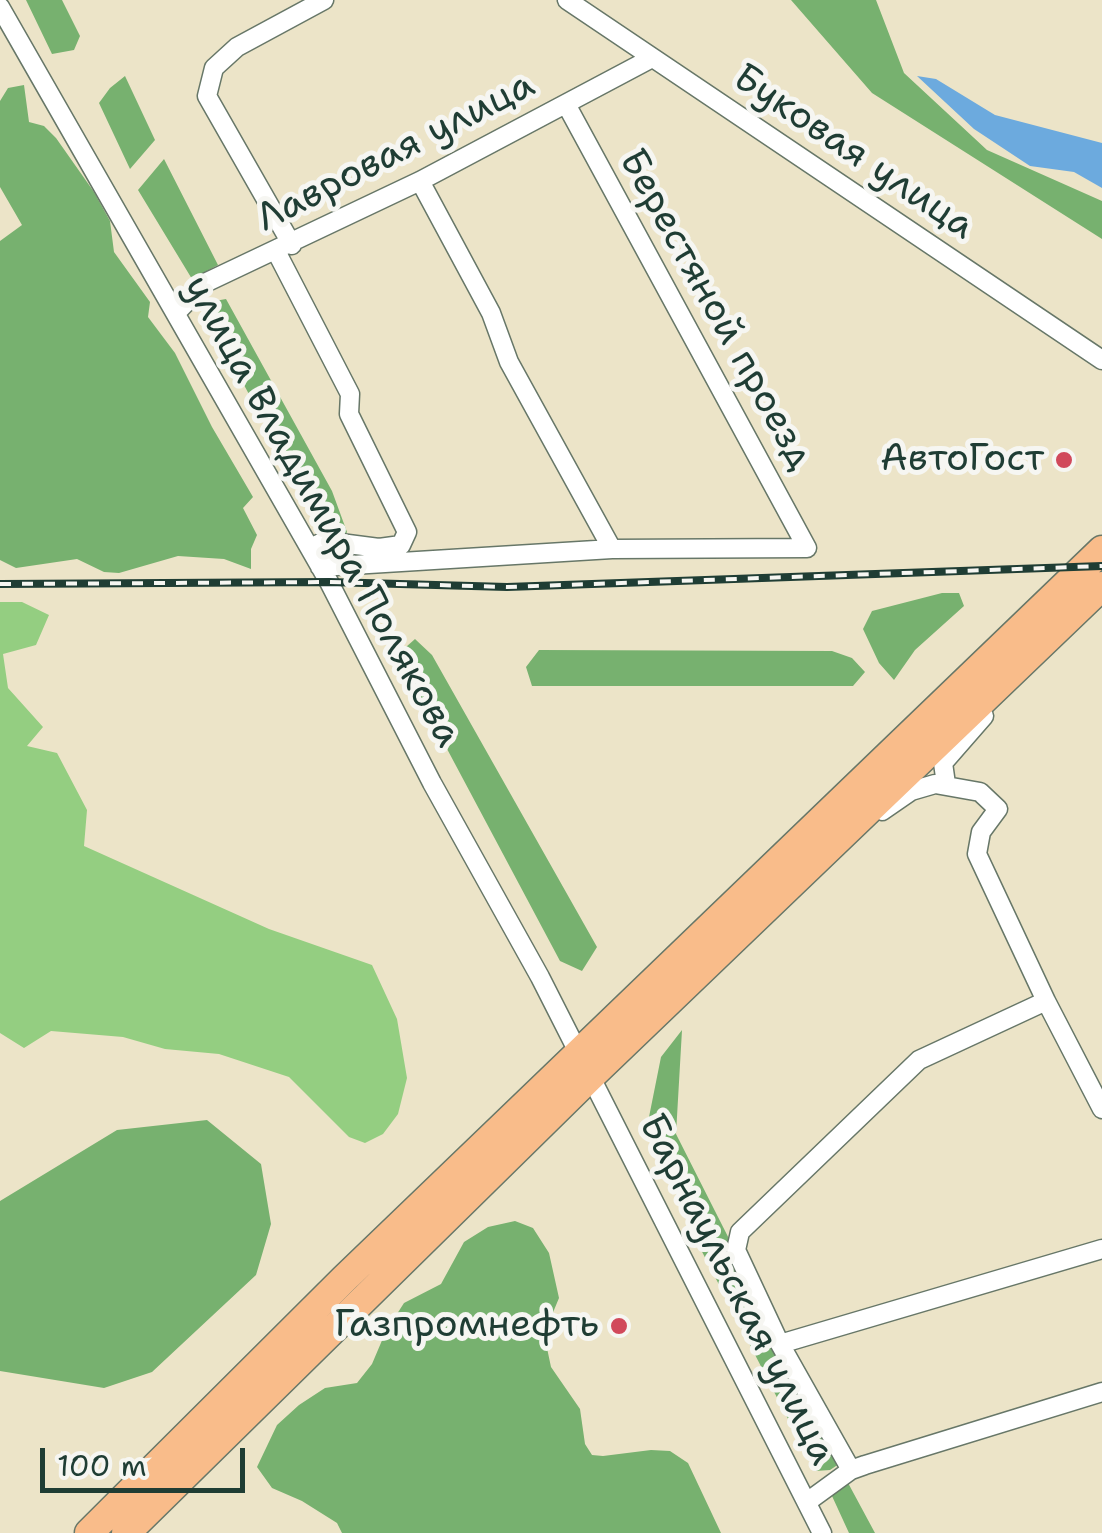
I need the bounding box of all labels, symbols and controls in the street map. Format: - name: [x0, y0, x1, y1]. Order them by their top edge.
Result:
- street label: Буковая улица: [724, 56, 982, 250]
- street label: Лавровая улица: [249, 63, 543, 243]
- street label: Берестяной проезд: [608, 142, 822, 478]
- street label: улица Владимира Полякова: [172, 269, 470, 755]
- place label: АвтоГост: [880, 437, 1044, 483]
- marker: АвтоГост: [1053, 449, 1075, 471]
- street label: Барнаульская улица: [628, 1107, 844, 1473]
- place label: Газпромнефть: [334, 1303, 599, 1349]
- marker: Газпромнефть: [608, 1315, 630, 1337]
- scale bar: [45, 1428, 250, 1490]
- text: 100 m: [57, 1445, 147, 1486]

